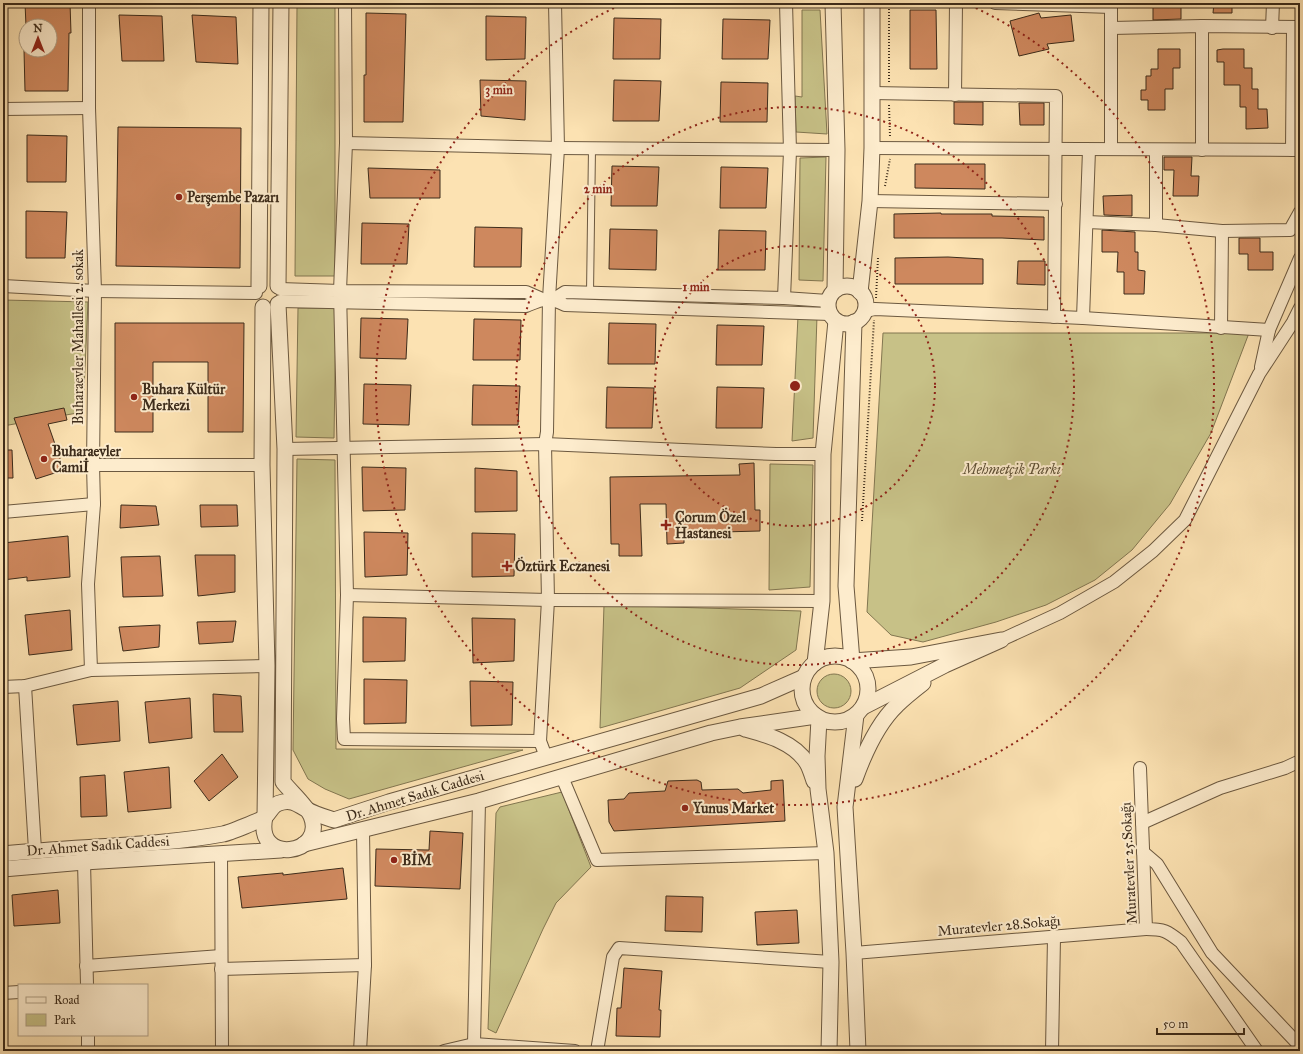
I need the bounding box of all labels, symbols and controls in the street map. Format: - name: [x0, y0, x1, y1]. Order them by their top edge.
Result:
- north arrow: [18, 18, 58, 58]
- text: N: [33, 22, 43, 35]
- text: 3 min: [485, 83, 513, 98]
- text: 2 min: [584, 182, 613, 196]
- place label: Perşembe Pazarı: [187, 189, 279, 207]
- marker: Perşembe Pazarı: [174, 192, 184, 202]
- street label: Buharaevler Mahallesi 2. sokak: [70, 249, 87, 425]
- text: 1 min: [682, 280, 710, 294]
- centre of rings: [788, 379, 802, 393]
- place label: Buhara Kültür Merkezi: [142, 381, 226, 414]
- marker: Buhara Kültür Merkezi: [129, 392, 139, 402]
- place label: Buharaevler Camiİ: [52, 443, 122, 476]
- marker: Buharaevler Camiİ: [39, 454, 49, 464]
- park label: Mehmetçik Parkı: [961, 461, 1061, 478]
- place label: Çorum Özel Hastanesi: [675, 507, 747, 542]
- marker: Çorum Özel Hastanesi: [660, 519, 672, 531]
- place label: Öztürk Eczanesi: [515, 556, 610, 575]
- marker: Öztürk Eczanesi: [502, 561, 512, 571]
- street label: Dr. Ahmet Sadık Caddesi: [344, 767, 486, 825]
- place label: Yunus Market: [692, 800, 774, 817]
- street label: Muratevler 25.Sokağı: [1117, 801, 1141, 924]
- marker: Yunus Market: [680, 803, 690, 813]
- street label: Dr. Ahmet Sadık Caddesi: [26, 833, 170, 859]
- place label: BİM: [402, 850, 432, 869]
- marker: BİM: [389, 855, 399, 865]
- street label: Muratevler 28.Sokağı: [937, 912, 1061, 940]
- legend: [18, 984, 148, 1036]
- text: Road: [54, 993, 80, 1007]
- scale bar: [1157, 1010, 1244, 1036]
- text: Park: [54, 1013, 76, 1027]
- text: 50 m: [1163, 1017, 1188, 1031]

